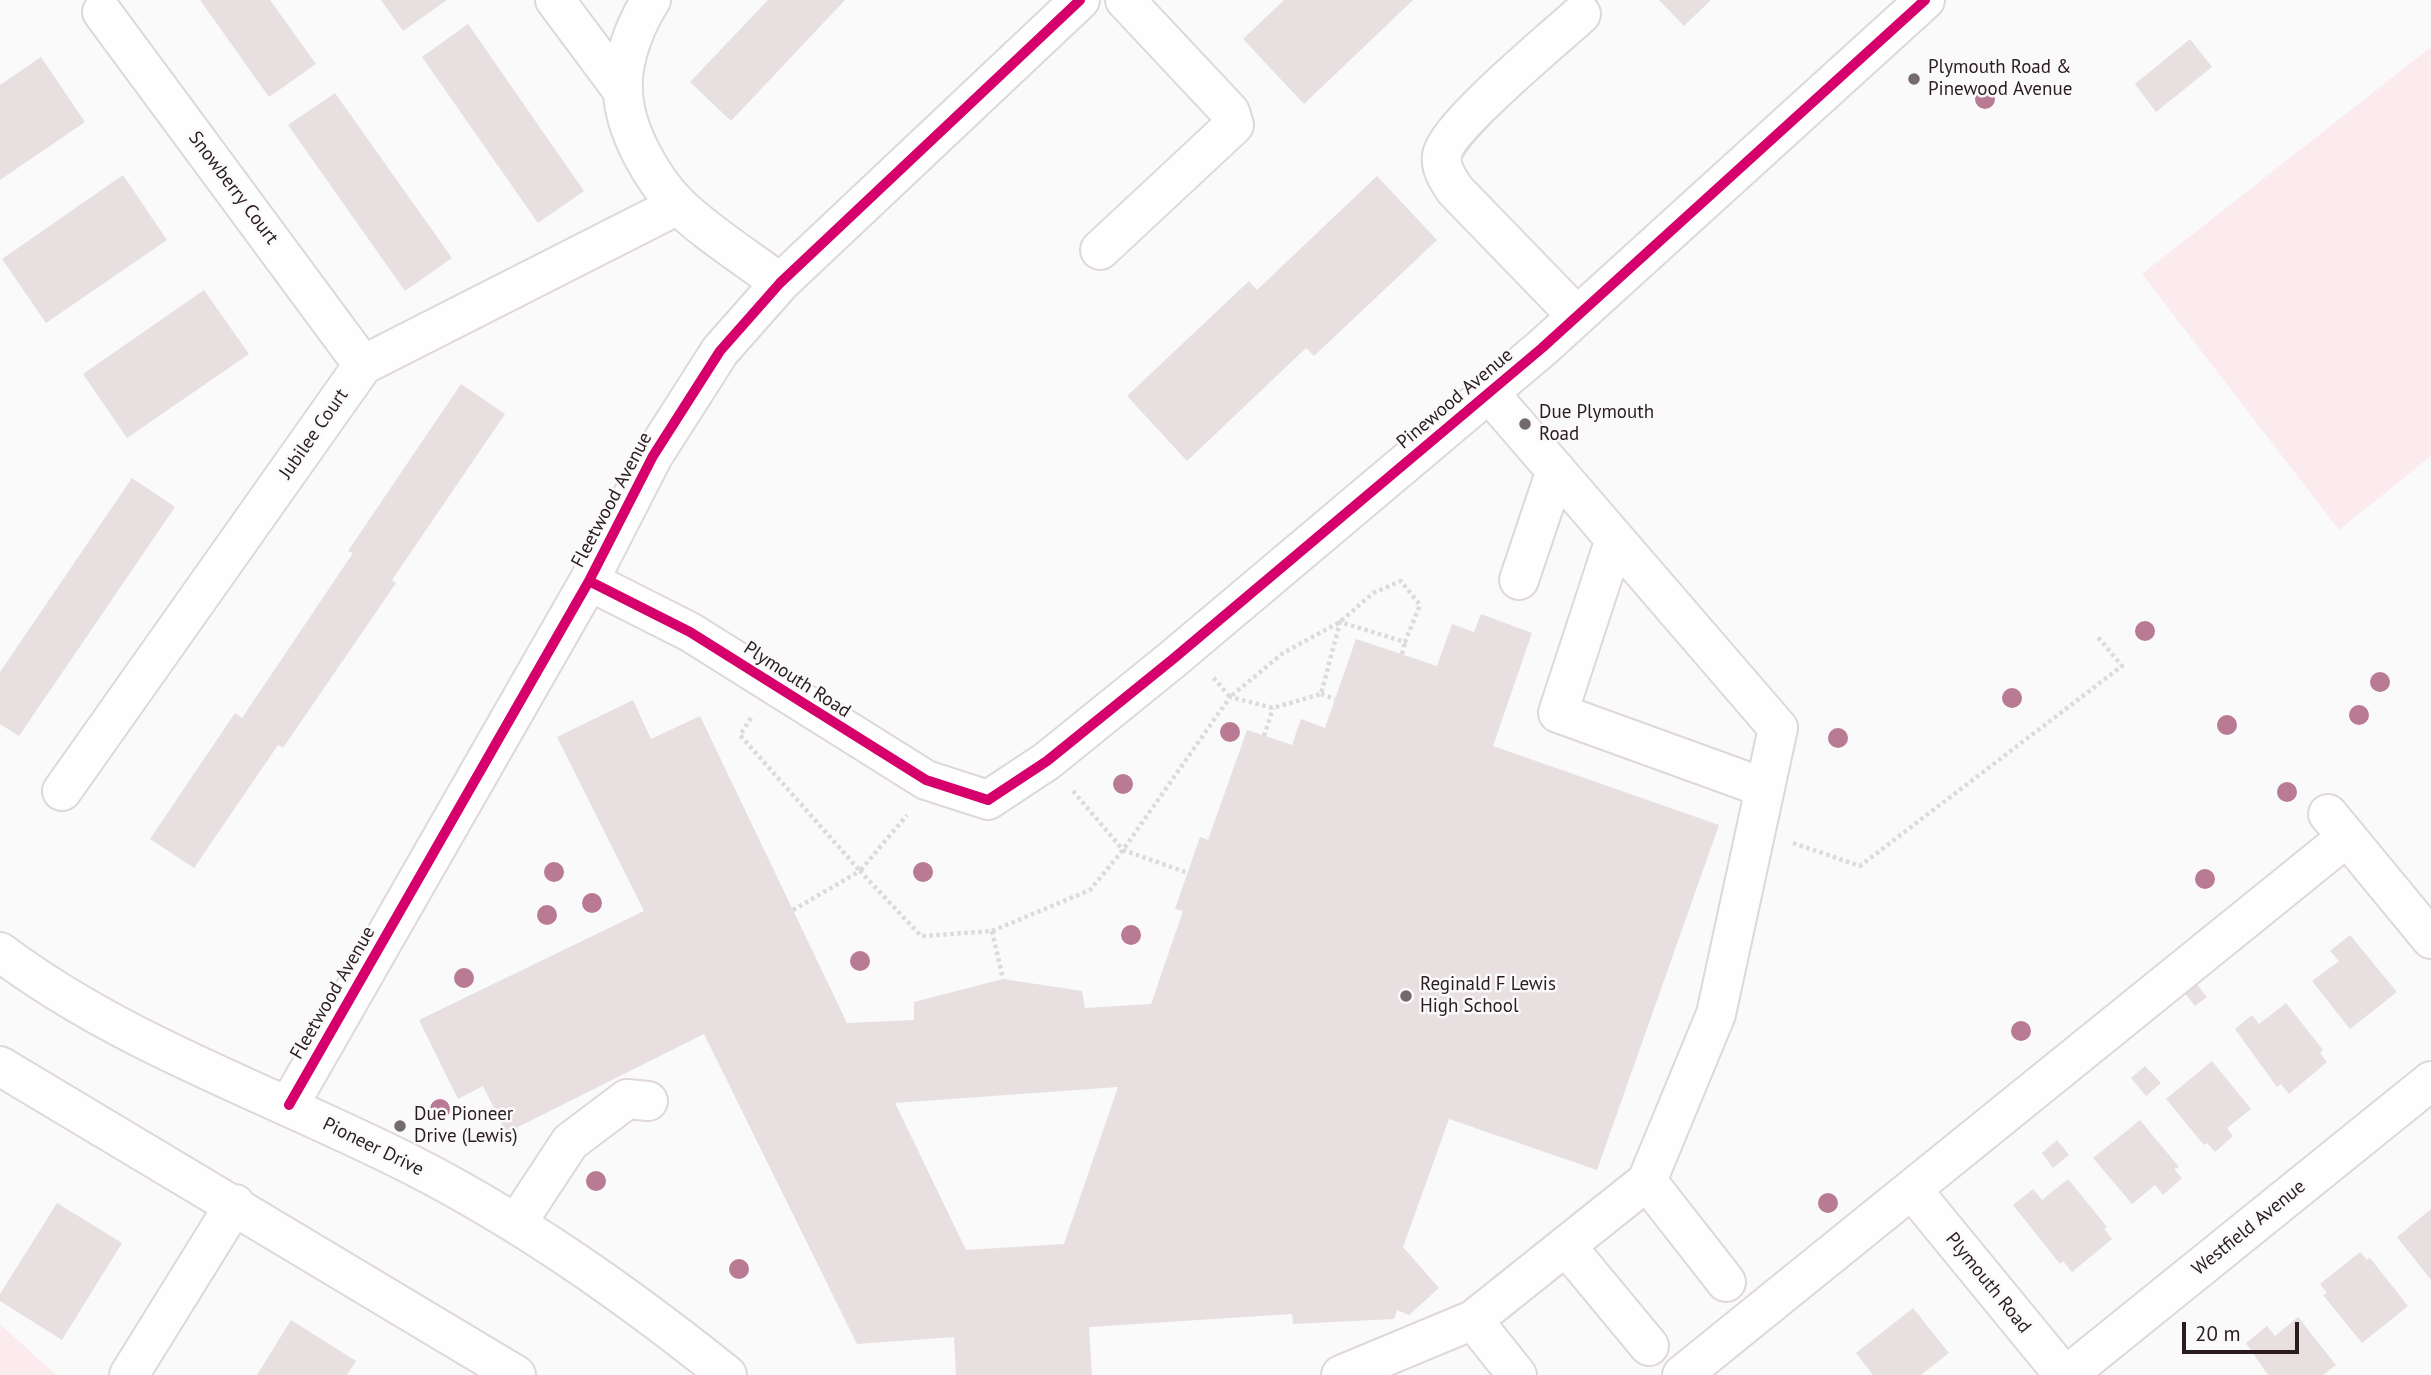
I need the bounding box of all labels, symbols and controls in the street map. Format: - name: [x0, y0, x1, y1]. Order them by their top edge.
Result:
- place label: Plymouth Road & Pinewood Avenue: [1928, 57, 2072, 101]
- marker: Plymouth Road & Pinewood Avenue: [1906, 71, 1922, 87]
- street label: Snowberry Court: [183, 127, 283, 249]
- street label: Pinewood Avenue: [1392, 344, 1518, 454]
- street label: Jubilee Court: [275, 384, 353, 484]
- place label: Due Plymouth Road: [1539, 402, 1654, 446]
- marker: Due Plymouth Road: [1517, 416, 1533, 432]
- street label: Fleetwood Avenue: [567, 429, 657, 571]
- street label: Plymouth Road: [739, 637, 855, 723]
- street label: Fleetwood Avenue: [286, 922, 380, 1064]
- place label: Reginald F Lewis High School: [1420, 974, 1556, 1018]
- marker: Reginald F Lewis High School: [1398, 988, 1414, 1004]
- place label: Due Pioneer Drive (Lewis): [414, 1104, 517, 1148]
- street label: Pioneer Drive: [319, 1113, 427, 1181]
- marker: Due Pioneer Drive (Lewis): [392, 1118, 408, 1134]
- street label: Westfield Avenue: [2188, 1175, 2310, 1281]
- street label: Plymouth Road: [1940, 1228, 2036, 1338]
- scale bar: [2186, 1308, 2303, 1352]
- text: 20 m: [2195, 1320, 2241, 1347]

